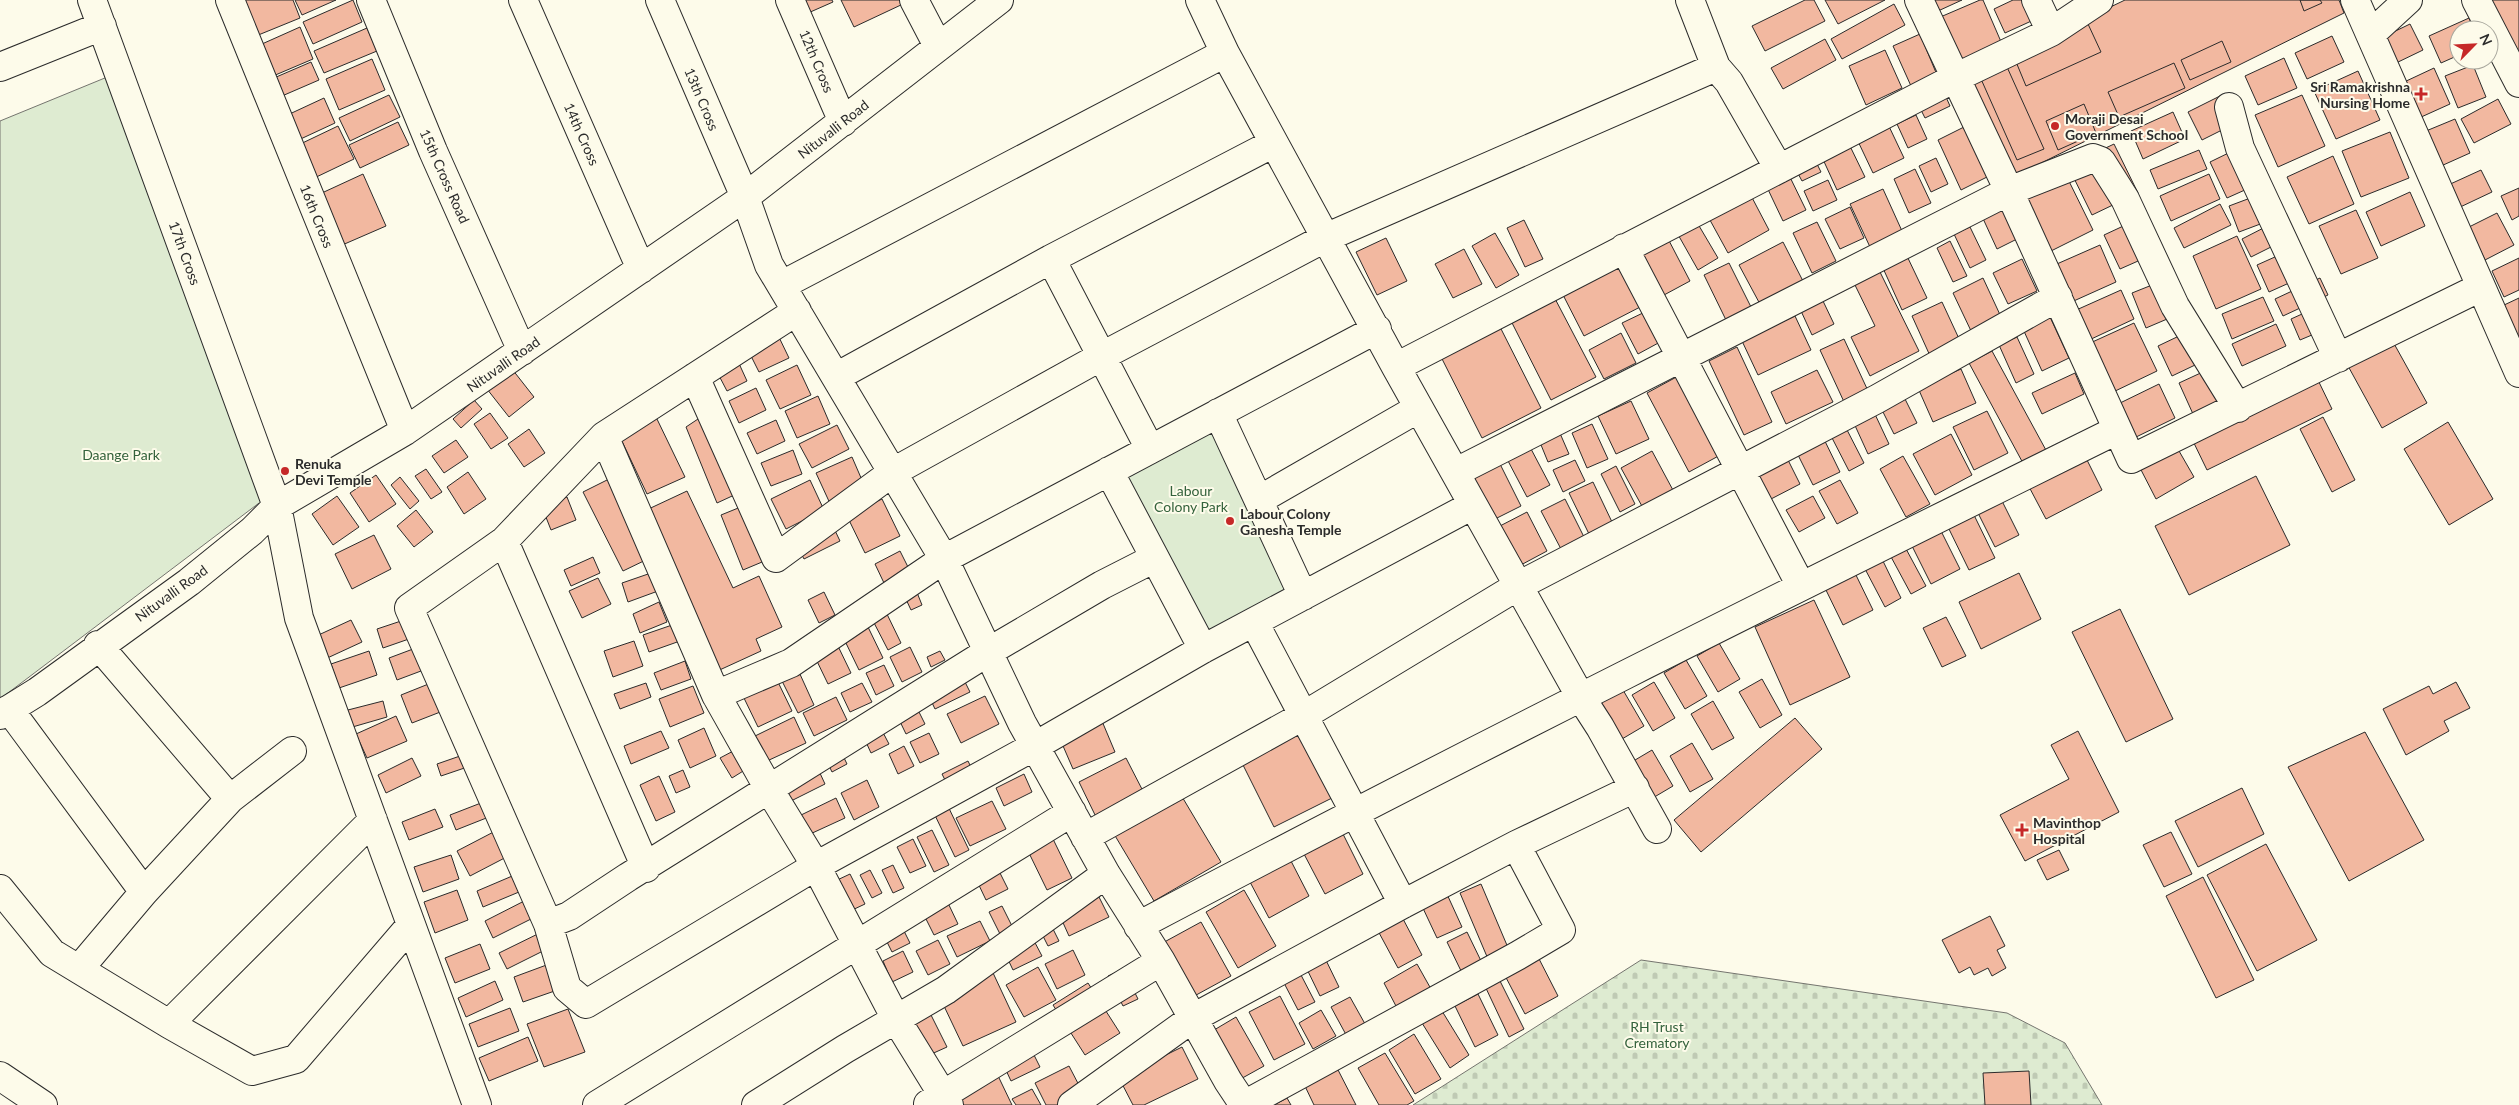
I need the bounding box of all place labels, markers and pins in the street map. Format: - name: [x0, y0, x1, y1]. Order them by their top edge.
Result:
- place label: Sri Ramakrishna Nursing Home: [2310, 78, 2411, 111]
- marker: Sri Ramakrishna Nursing Home: [2414, 87, 2428, 101]
- place label: Moraji Desai Government School: [2065, 110, 2188, 143]
- marker: Moraji Desai Government School: [2049, 120, 2061, 132]
- place label: Renuka Devi Temple: [295, 455, 372, 488]
- marker: Renuka Devi Temple: [279, 465, 291, 477]
- place label: Labour Colony Ganesha Temple: [1240, 505, 1342, 538]
- marker: Labour Colony Ganesha Temple: [1224, 515, 1236, 527]
- place label: Mavinthop Hospital: [2033, 814, 2101, 847]
- marker: Mavinthop Hospital: [2015, 823, 2029, 837]

